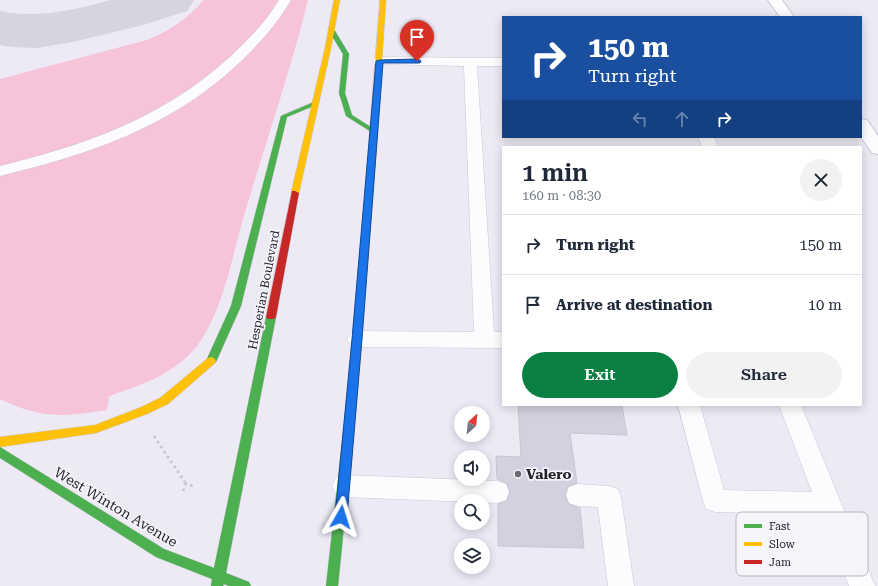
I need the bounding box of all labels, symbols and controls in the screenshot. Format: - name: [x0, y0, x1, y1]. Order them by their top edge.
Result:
- pin: [400, 20, 434, 61]
- icon: arrive: [406, 26, 428, 48]
- text: 150 m: [588, 31, 669, 64]
- icon: right: [522, 32, 574, 84]
- text: Turn right: [588, 65, 676, 86]
- icon: left: [629, 108, 651, 130]
- icon: ahead: [671, 108, 693, 130]
- icon: right: [713, 108, 735, 130]
- text: 1 min: [522, 159, 588, 187]
- button: close: [800, 159, 842, 201]
- text: 160 m · 08:30: [522, 188, 601, 203]
- street label: Hesperian Boulevard: [246, 229, 283, 351]
- icon: right: [522, 234, 544, 256]
- text: Turn right: [556, 236, 635, 254]
- text: 150 m: [799, 236, 842, 254]
- icon: arrive: [522, 294, 544, 316]
- text: Arrive at destination: [556, 296, 712, 314]
- text: 10 m: [808, 296, 842, 314]
- button: Exit: [522, 352, 678, 398]
- button: Share: [686, 352, 842, 398]
- north arrow: [454, 406, 490, 442]
- map controls: [454, 406, 490, 574]
- button: sound: [454, 450, 490, 486]
- street label: West Winton Avenue: [52, 464, 181, 550]
- place label: Valero: [526, 466, 572, 482]
- marker: Valero: [513, 469, 523, 479]
- button: search: [454, 494, 490, 530]
- position arrow: [320, 496, 362, 538]
- legend: [736, 512, 868, 576]
- text: Fast: [769, 520, 790, 533]
- button: layers: [454, 538, 490, 574]
- text: Slow: [769, 538, 796, 551]
- text: Jam: [769, 556, 791, 569]

